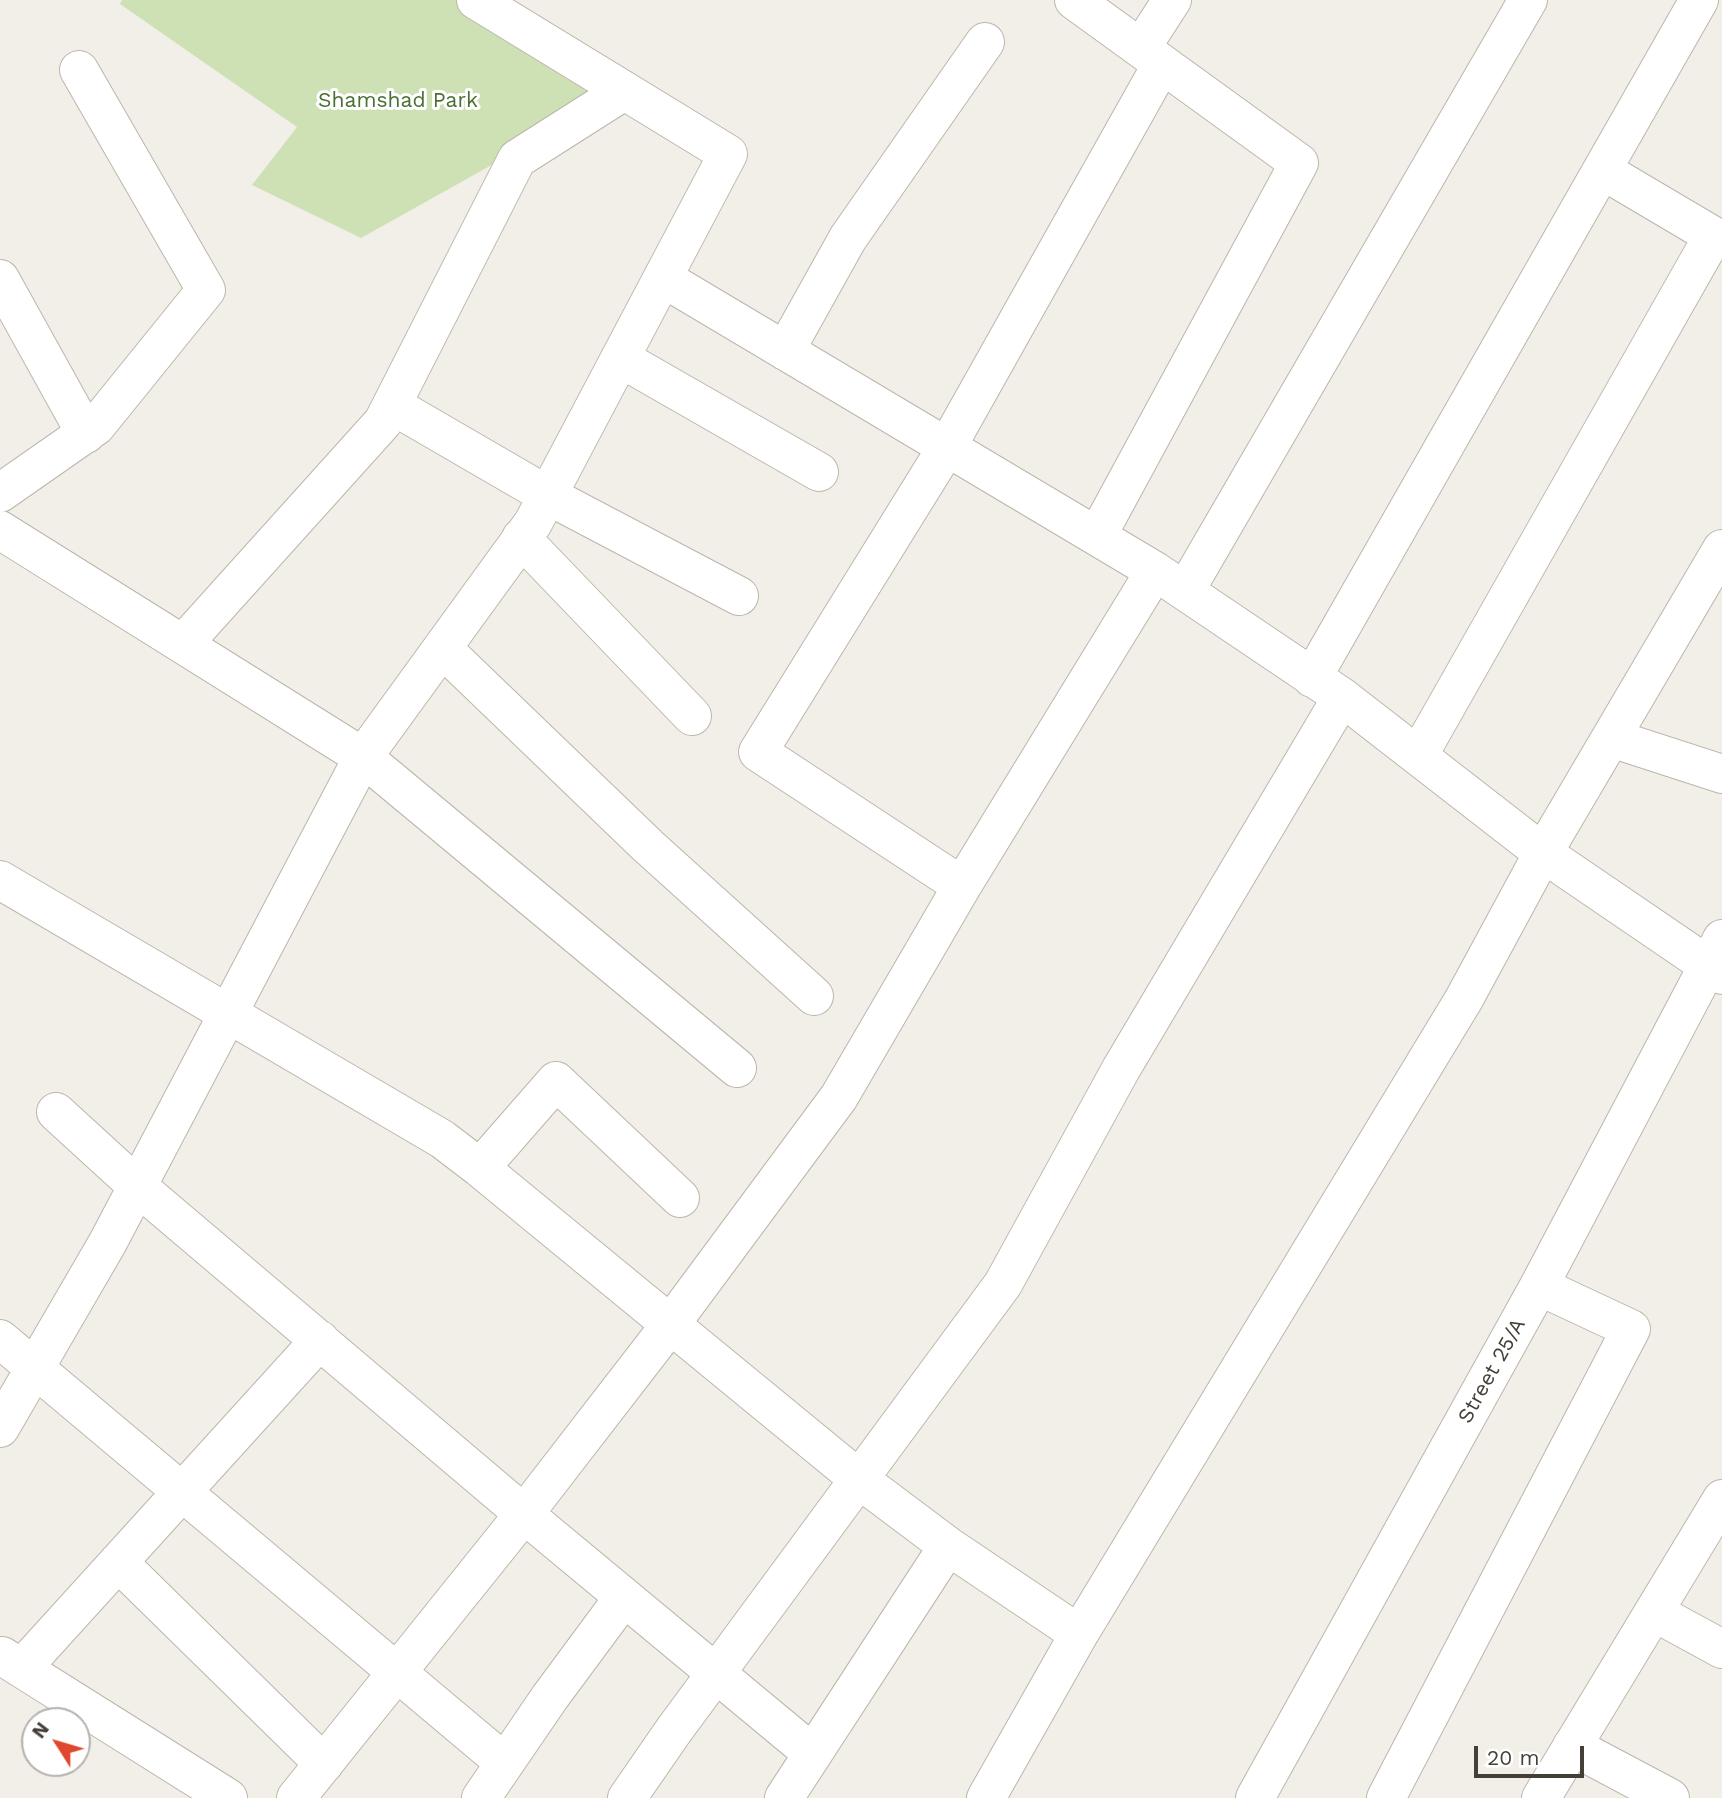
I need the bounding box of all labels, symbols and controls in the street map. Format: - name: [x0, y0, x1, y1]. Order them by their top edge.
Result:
- park label: Shamshad Park: [318, 88, 478, 114]
- street label: Street 25/A: [1453, 1314, 1531, 1428]
- north arrow: [21, 1707, 91, 1777]
- text: N: [27, 1718, 54, 1743]
- scale bar: [1477, 1731, 1587, 1775]
- text: 20 m: [1487, 1745, 1539, 1770]

